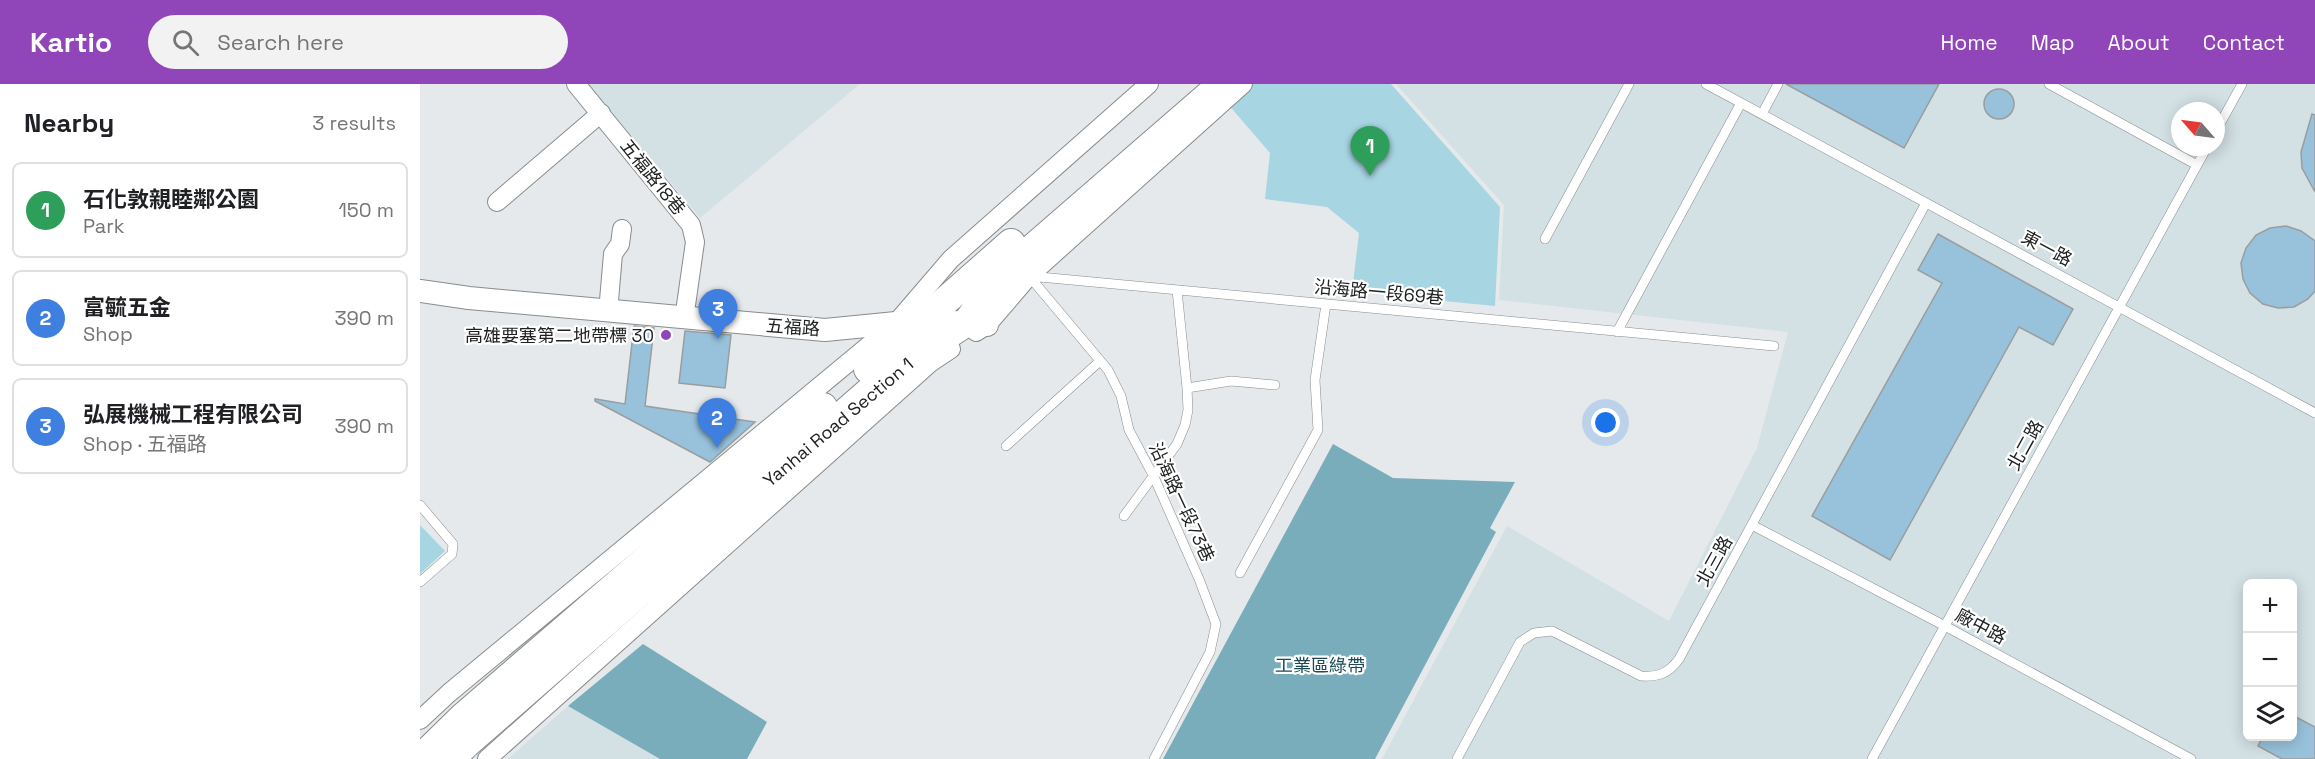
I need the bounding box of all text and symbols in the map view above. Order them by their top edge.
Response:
search box [148,15,568,69]
text: Kartio [30,24,112,60]
icon: search [169,26,202,59]
text: Search here [217,28,344,56]
text: Home [1940,29,1998,56]
text: Map [2031,29,2075,56]
text: About [2108,29,2170,56]
text: Contact [2203,29,2285,56]
north arrow [2171,102,2225,156]
text: Nearby [24,106,114,140]
text: 3 results [312,110,396,136]
pin: 1 [1350,126,1390,176]
street label: 五福路18巷 [616,134,690,220]
text: 石化敦親睦鄰公園 [83,185,259,213]
text: 1 [41,197,50,223]
text: 150 m [339,197,394,223]
text: Park [83,213,125,239]
street label: 東一路 [2018,225,2076,271]
street label: 沿海路一段69巷 [1313,275,1445,309]
pin: 3 [698,290,738,339]
text: 富毓五金 [83,293,171,321]
text: 2 [40,305,51,331]
text: 390 m [335,305,394,331]
street label: 五福路 [765,314,821,340]
text: Shop [83,321,133,347]
place label: 高雄要塞第二地帶標 30 [465,324,654,347]
marker: 高雄要塞第二地帶標 30 [659,328,673,342]
street label: Yanhai Road Section 1 [758,352,918,492]
pin: 2 [698,398,736,448]
text: 弘展機械工程有限公司 [83,400,303,428]
your location [1591,408,1620,437]
text: 3 [39,413,52,439]
text: 390 m [335,413,394,439]
street label: 北二路 [2002,416,2048,474]
text: Shop · 五福路 [83,431,207,457]
street label: 沿海路一段73巷 [1144,439,1220,565]
street label: 北三路 [1691,532,1737,590]
map controls [2243,579,2297,741]
button: + [2243,579,2297,633]
street label: 廠中路 [1952,603,2010,649]
button: − [2243,633,2297,687]
park label: 工業區綠帶 [1275,654,1365,677]
button: layers [2243,687,2297,741]

